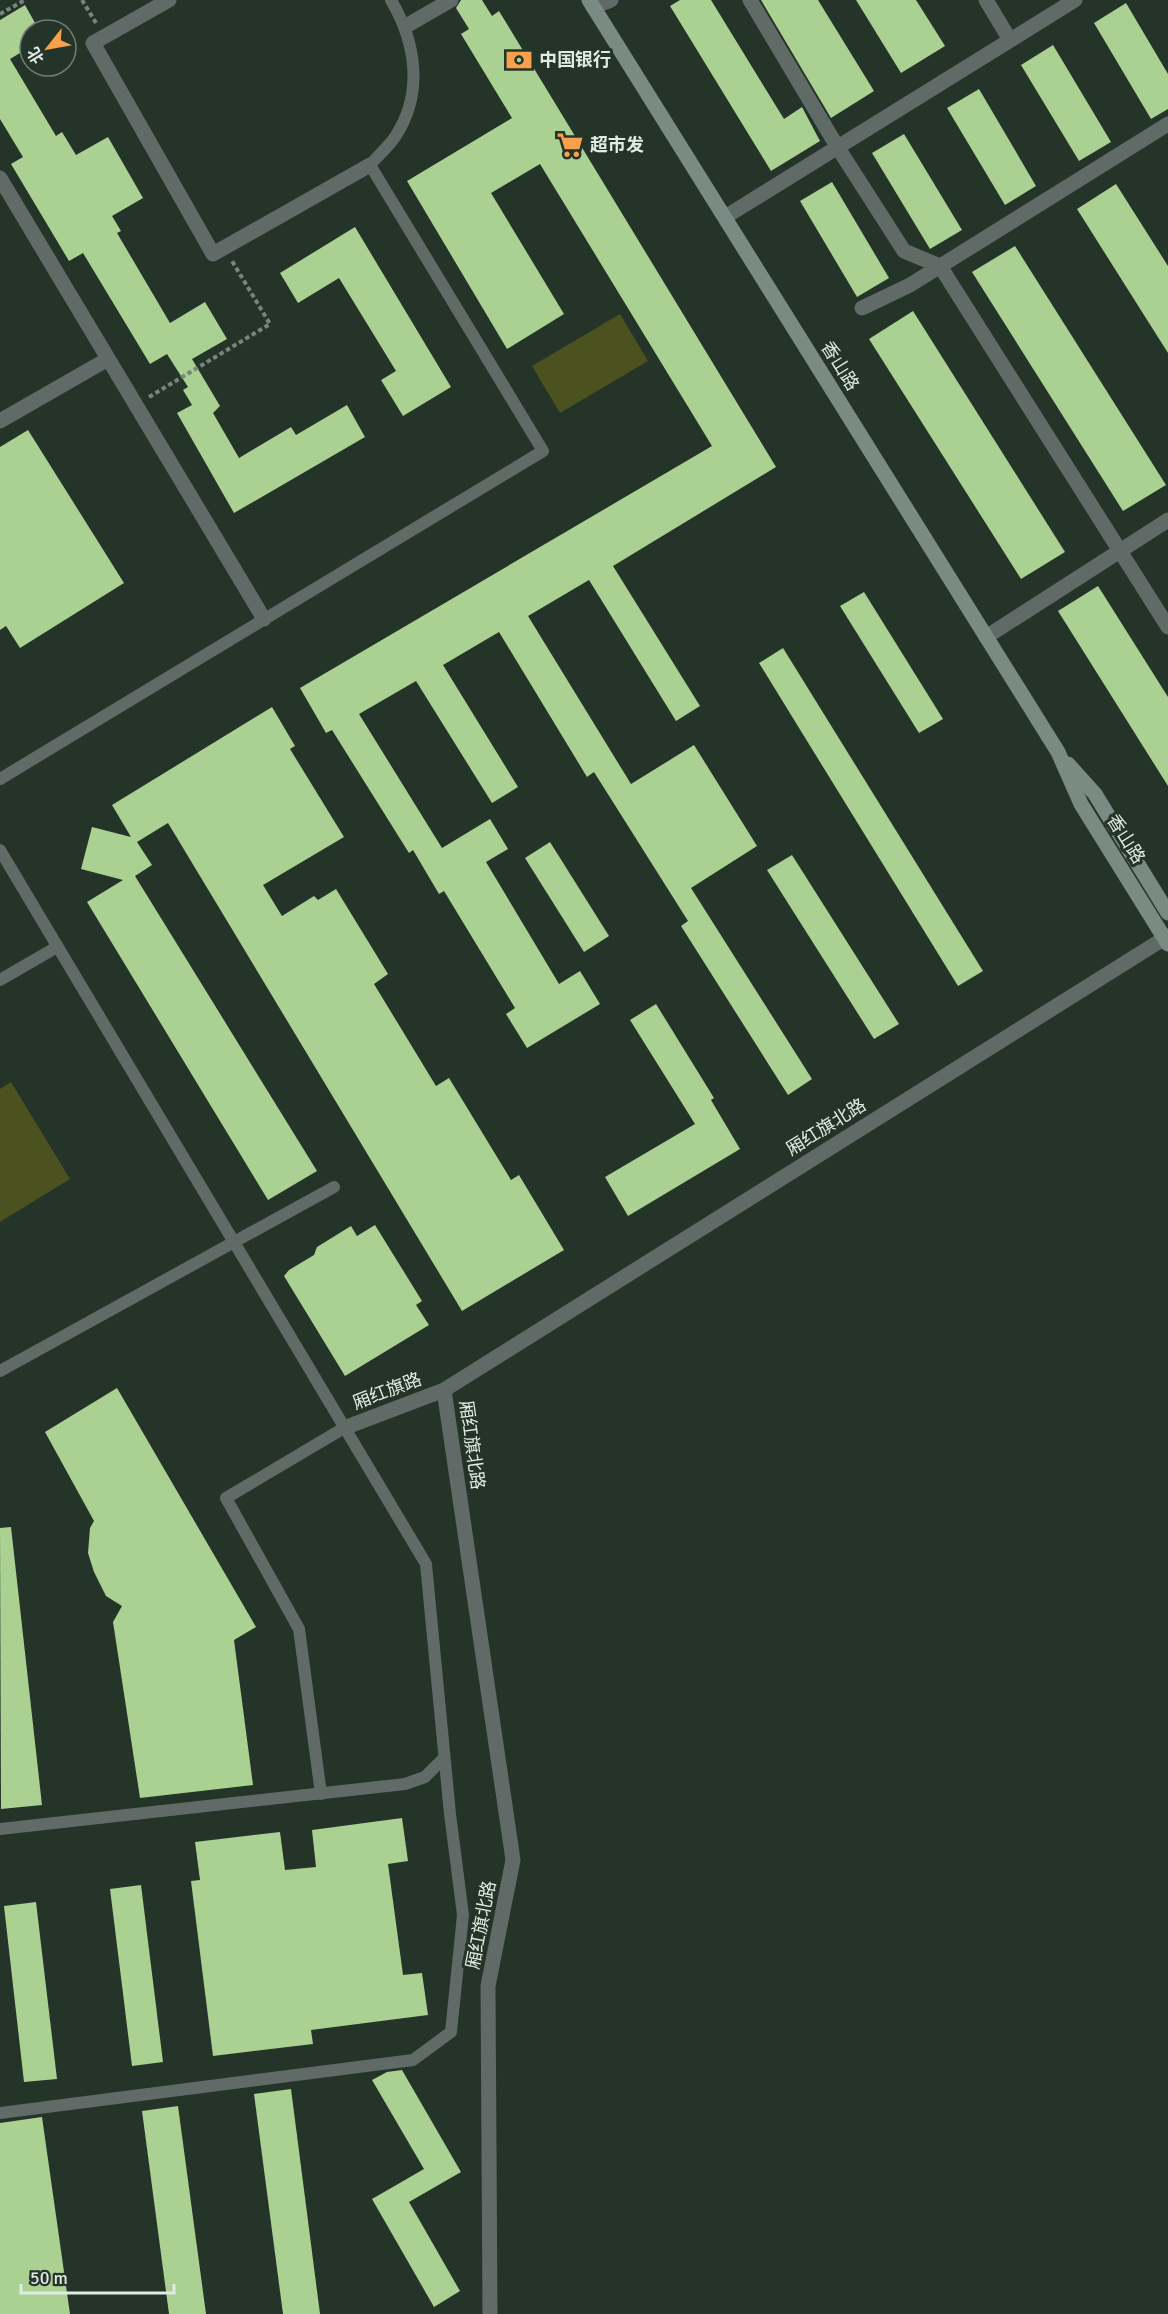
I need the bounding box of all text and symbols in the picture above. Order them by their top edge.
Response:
north arrow [18,18,78,78]
text: 北 [23,43,49,67]
bank icon: 中国银行 [504,45,534,75]
place label: 中国银行 [539,49,611,71]
supermarket icon: 超市发 [555,130,585,160]
place label: 超市发 [590,134,644,156]
street label: 香山路 [816,337,864,395]
street label: 香山路 [1102,810,1150,868]
street label: 厢红旗北路 [782,1094,870,1160]
street label: 厢红旗路 [349,1368,425,1414]
street label: 厢红旗北路 [455,1399,489,1491]
street label: 厢红旗北路 [462,1879,500,1971]
scale bar [21,2257,174,2295]
text: 50 m [30,2267,68,2289]

